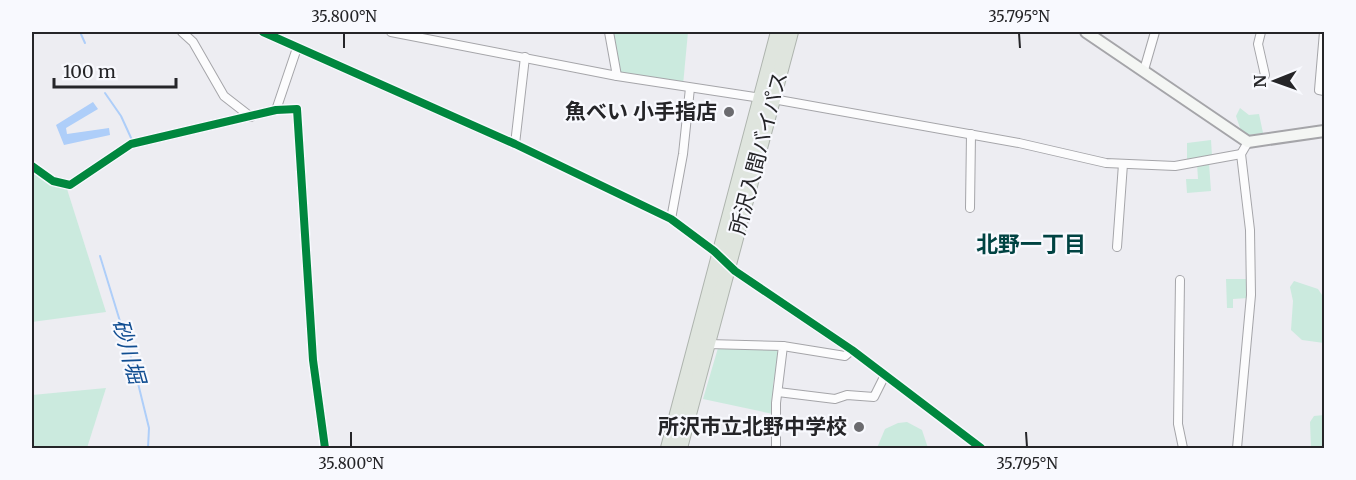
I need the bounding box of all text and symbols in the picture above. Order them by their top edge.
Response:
text: 35.800°N [311,7,377,26]
text: 35.795°N [988,7,1050,26]
scale bar [54,51,176,89]
north arrow [1245,51,1305,111]
text: 100 m [63,60,116,83]
street label: 所沢入間バイパス [724,68,793,237]
text: N [1250,74,1270,88]
place label: 魚べい 小手指店 [565,98,717,125]
marker: 魚べい 小手指店 [722,105,736,119]
district label: 北野一丁目 [976,230,1086,258]
water label: 砂川堀 [106,315,152,389]
place label: 所沢市立北野中学校 [658,413,847,440]
marker: 所沢市立北野中学校 [852,420,866,434]
text: 35.800°N [318,454,384,473]
text: 35.795°N [996,454,1058,473]

